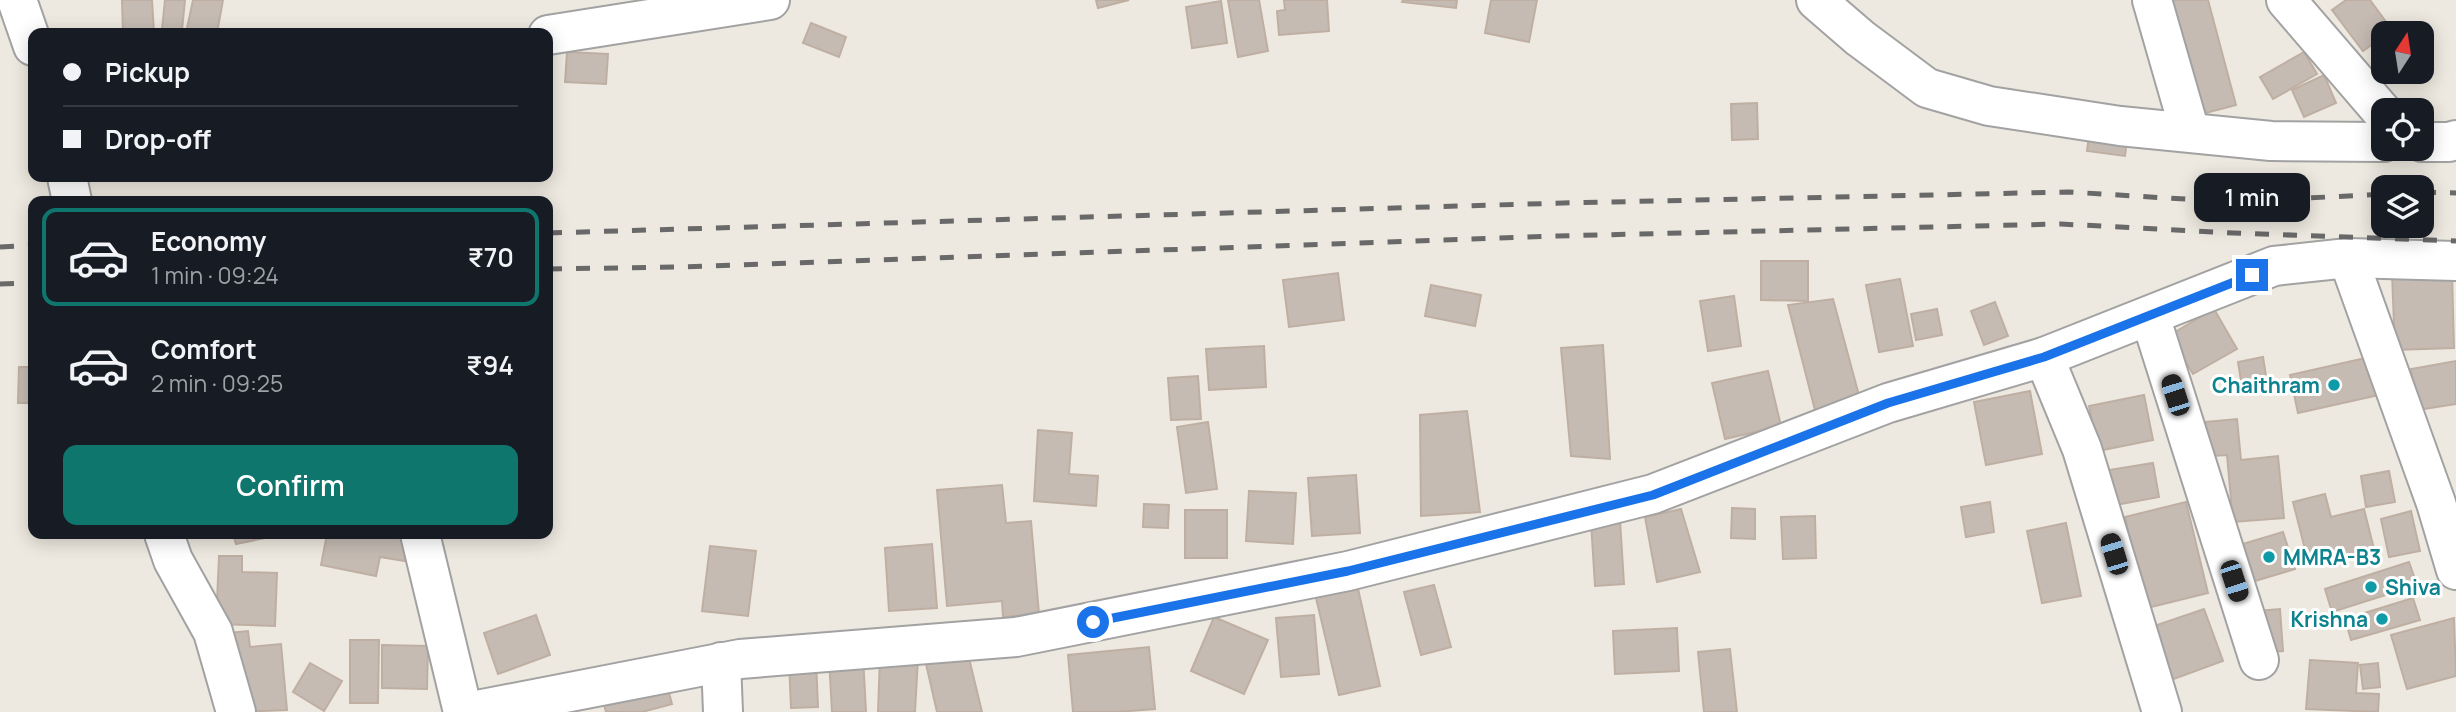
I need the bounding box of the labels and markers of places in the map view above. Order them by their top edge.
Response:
place label: Chaithram [2212,371,2320,399]
marker: Chaithram [2326,377,2342,393]
place label: MMRA-B3 [2283,543,2381,571]
marker: MMRA-B3 [2261,549,2277,565]
place label: Shiva [2385,573,2441,601]
marker: Shiva [2363,579,2379,595]
place label: Krishna [2290,605,2368,633]
marker: Krishna [2374,611,2390,627]

